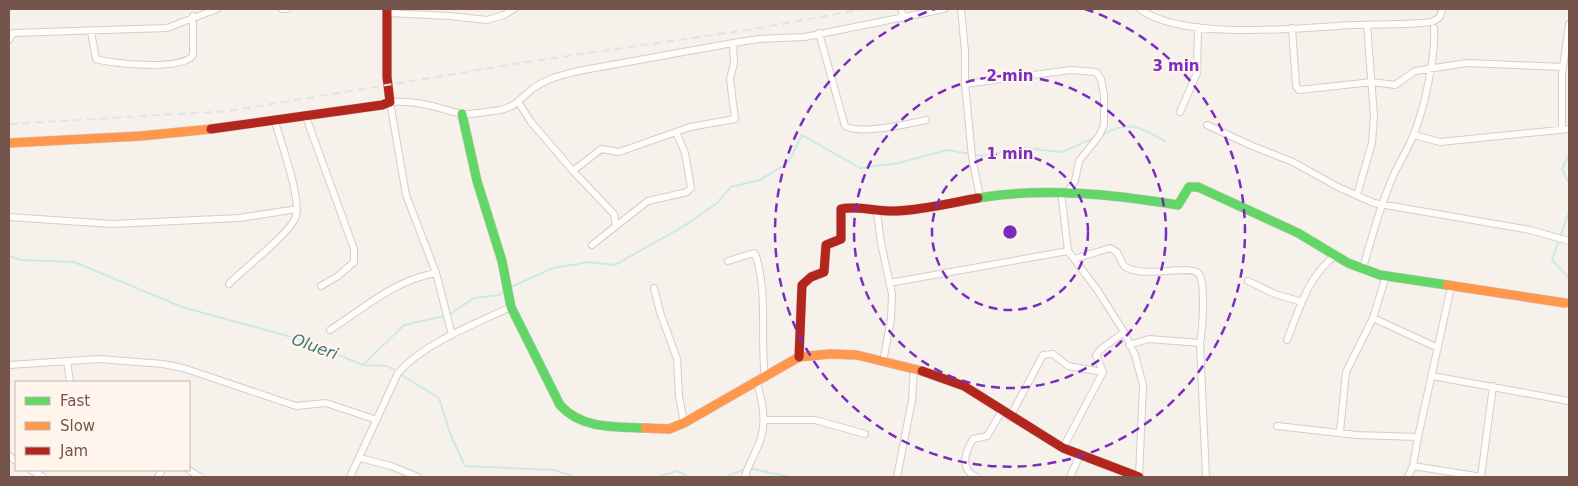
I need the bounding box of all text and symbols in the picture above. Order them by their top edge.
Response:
text: 3 min [1152,57,1200,75]
text: 2 min [986,67,1034,85]
text: 1 min [986,145,1034,163]
centre of rings [1001,223,1019,241]
water label: Olueri [289,329,341,364]
legend [15,381,190,471]
text: Fast [60,392,90,410]
text: Slow [60,417,95,435]
text: Jam [59,442,88,460]

